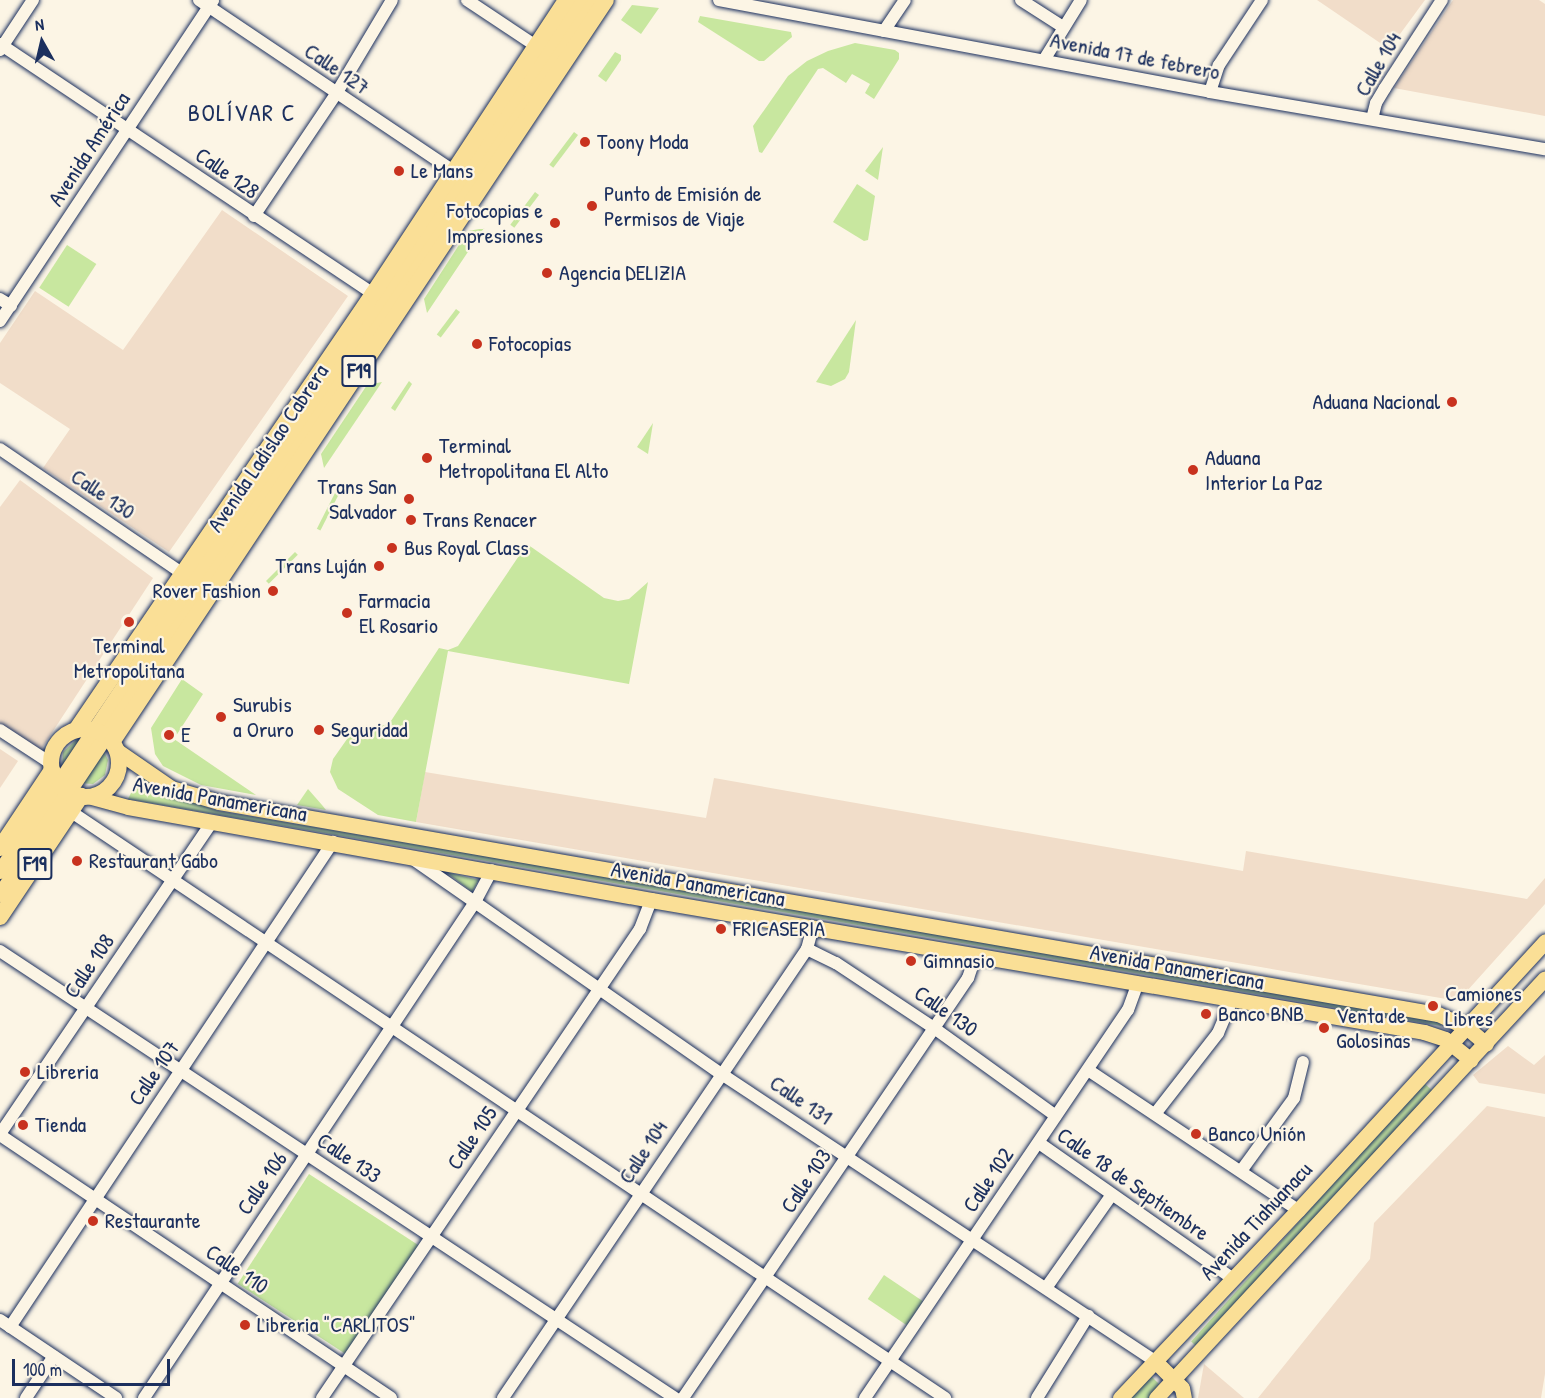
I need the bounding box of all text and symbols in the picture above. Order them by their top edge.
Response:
north arrow [12,12,72,72]
text: N [34,13,45,36]
street label: Avenida 17 de febrero [1048,27,1222,85]
street label: Calle 104 [1349,27,1407,101]
street label: Calle 127 [299,38,375,100]
street label: Avenida América [42,87,136,211]
district label: BOLÍVAR C [188,99,296,127]
place label: Toony Moda [597,129,688,155]
marker: Toony Moda [578,135,592,149]
street label: Calle 128 [190,142,264,204]
place label: Le Mans [411,158,473,184]
marker: Le Mans [392,164,406,178]
place label: Punto de Emisión de Permisos de Viaje [604,180,761,231]
place label: Fotocopias e Impresiones [447,197,543,248]
marker: Punto de Emisión de Permisos de Viaje [585,199,599,213]
marker: Fotocopias e Impresiones [548,216,562,230]
place label: Agencia DELIZIA [559,260,686,286]
marker: Agencia DELIZIA [540,266,554,280]
place label: Fotocopias [489,331,571,357]
marker: Fotocopias [470,337,484,351]
road number: F19 [341,353,377,389]
street label: Avenida Ladislao Cabrera [202,359,334,537]
place label: Aduana Nacional [1313,389,1440,415]
marker: Aduana Nacional [1445,395,1459,409]
place label: Terminal Metropolitana El Alto [439,432,608,484]
place label: Aduana Interior La Paz [1205,444,1323,496]
marker: Terminal Metropolitana El Alto [420,451,434,465]
street label: Calle 130 [66,463,140,525]
marker: Aduana Interior La Paz [1186,463,1200,477]
place label: Trans San Salvador [317,473,397,524]
marker: Trans San Salvador [402,492,416,506]
place label: Trans Renacer [423,507,537,533]
marker: Trans Renacer [404,513,418,527]
place label: Bus Royal Class [404,535,529,561]
marker: Bus Royal Class [385,541,399,555]
place label: Trans Luján [275,553,367,579]
marker: Trans Luján [372,559,386,573]
place label: Rover Fashion [153,578,261,604]
marker: Rover Fashion [266,584,280,598]
place label: Farmacia El Rosario [359,587,438,638]
marker: Farmacia El Rosario [340,606,354,620]
marker: Terminal Metropolitana [122,615,136,629]
place label: Terminal Metropolitana [74,632,184,684]
place label: Surubis a Oruro [233,691,294,742]
marker: Surubis a Oruro [214,710,228,724]
place label: Seguridad [331,717,408,743]
place label: E [181,722,191,748]
marker: Seguridad [312,723,326,737]
marker: E [162,728,176,742]
street label: Avenida Panamericana [131,771,309,827]
road number: F19 [17,846,53,882]
place label: Restaurant Gabo [89,848,218,874]
marker: Restaurant Gabo [70,854,84,868]
street label: Avenida Panamericana [609,856,787,912]
place label: FRICASERIA [733,916,825,942]
marker: FRICASERIA [714,922,728,936]
street label: Calle 108 [58,929,120,1003]
street label: Avenida Panamericana [1088,939,1266,995]
place label: Gimnasio [923,948,994,974]
marker: Gimnasio [904,954,918,968]
street label: Calle 130 [909,980,983,1042]
place label: Camiones Libres [1445,980,1522,1032]
marker: Camiones Libres [1426,999,1440,1013]
place label: Banco BNB [1218,1001,1304,1027]
place label: Venta de Golosinas [1336,1002,1411,1054]
marker: Banco BNB [1199,1007,1213,1021]
marker: Venta de Golosinas [1317,1021,1331,1035]
street label: Calle 107 [123,1035,185,1111]
place label: Libreria [37,1059,98,1085]
marker: Libreria [18,1065,32,1079]
street label: Calle 131 [765,1070,837,1130]
street label: Calle 105 [441,1101,503,1175]
place label: Tienda [35,1112,86,1138]
street label: Calle 104 [613,1115,673,1189]
marker: Tienda [16,1118,30,1132]
place label: Banco Unión [1208,1121,1306,1147]
street label: Calle 18 de Septiembre [1052,1122,1214,1246]
street label: Calle 133 [312,1127,386,1189]
marker: Banco Unión [1189,1127,1203,1141]
street label: Calle 102 [957,1143,1019,1217]
street label: Calle 103 [775,1144,837,1218]
street label: Calle 106 [231,1146,293,1220]
street label: Avenida Tiahuanacu [1195,1156,1317,1286]
place label: Restaurante [105,1208,201,1234]
marker: Restaurante [86,1214,100,1228]
street label: Calle 110 [201,1239,273,1299]
place label: Libreria "CARLITOS" [257,1312,416,1338]
marker: Libreria "CARLITOS" [238,1318,252,1332]
scale bar [15,1347,172,1385]
text: 100 m [23,1357,62,1382]

